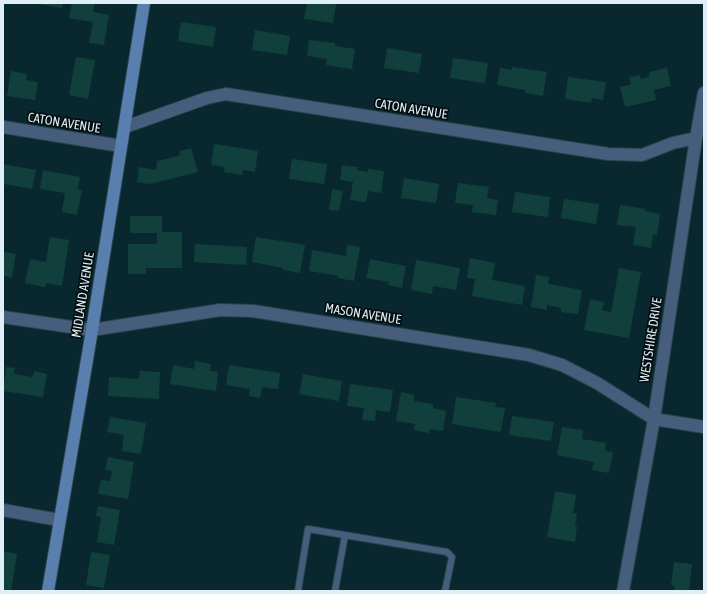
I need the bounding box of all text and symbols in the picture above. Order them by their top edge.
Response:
street label: CATON AVENUE [374,96,448,122]
street label: CATON AVENUE [27,110,101,136]
street label: MIDLAND AVENUE [69,251,97,339]
street label: WESTSHIRE DRIVE [637,297,665,383]
street label: MASON AVENUE [324,300,402,328]

